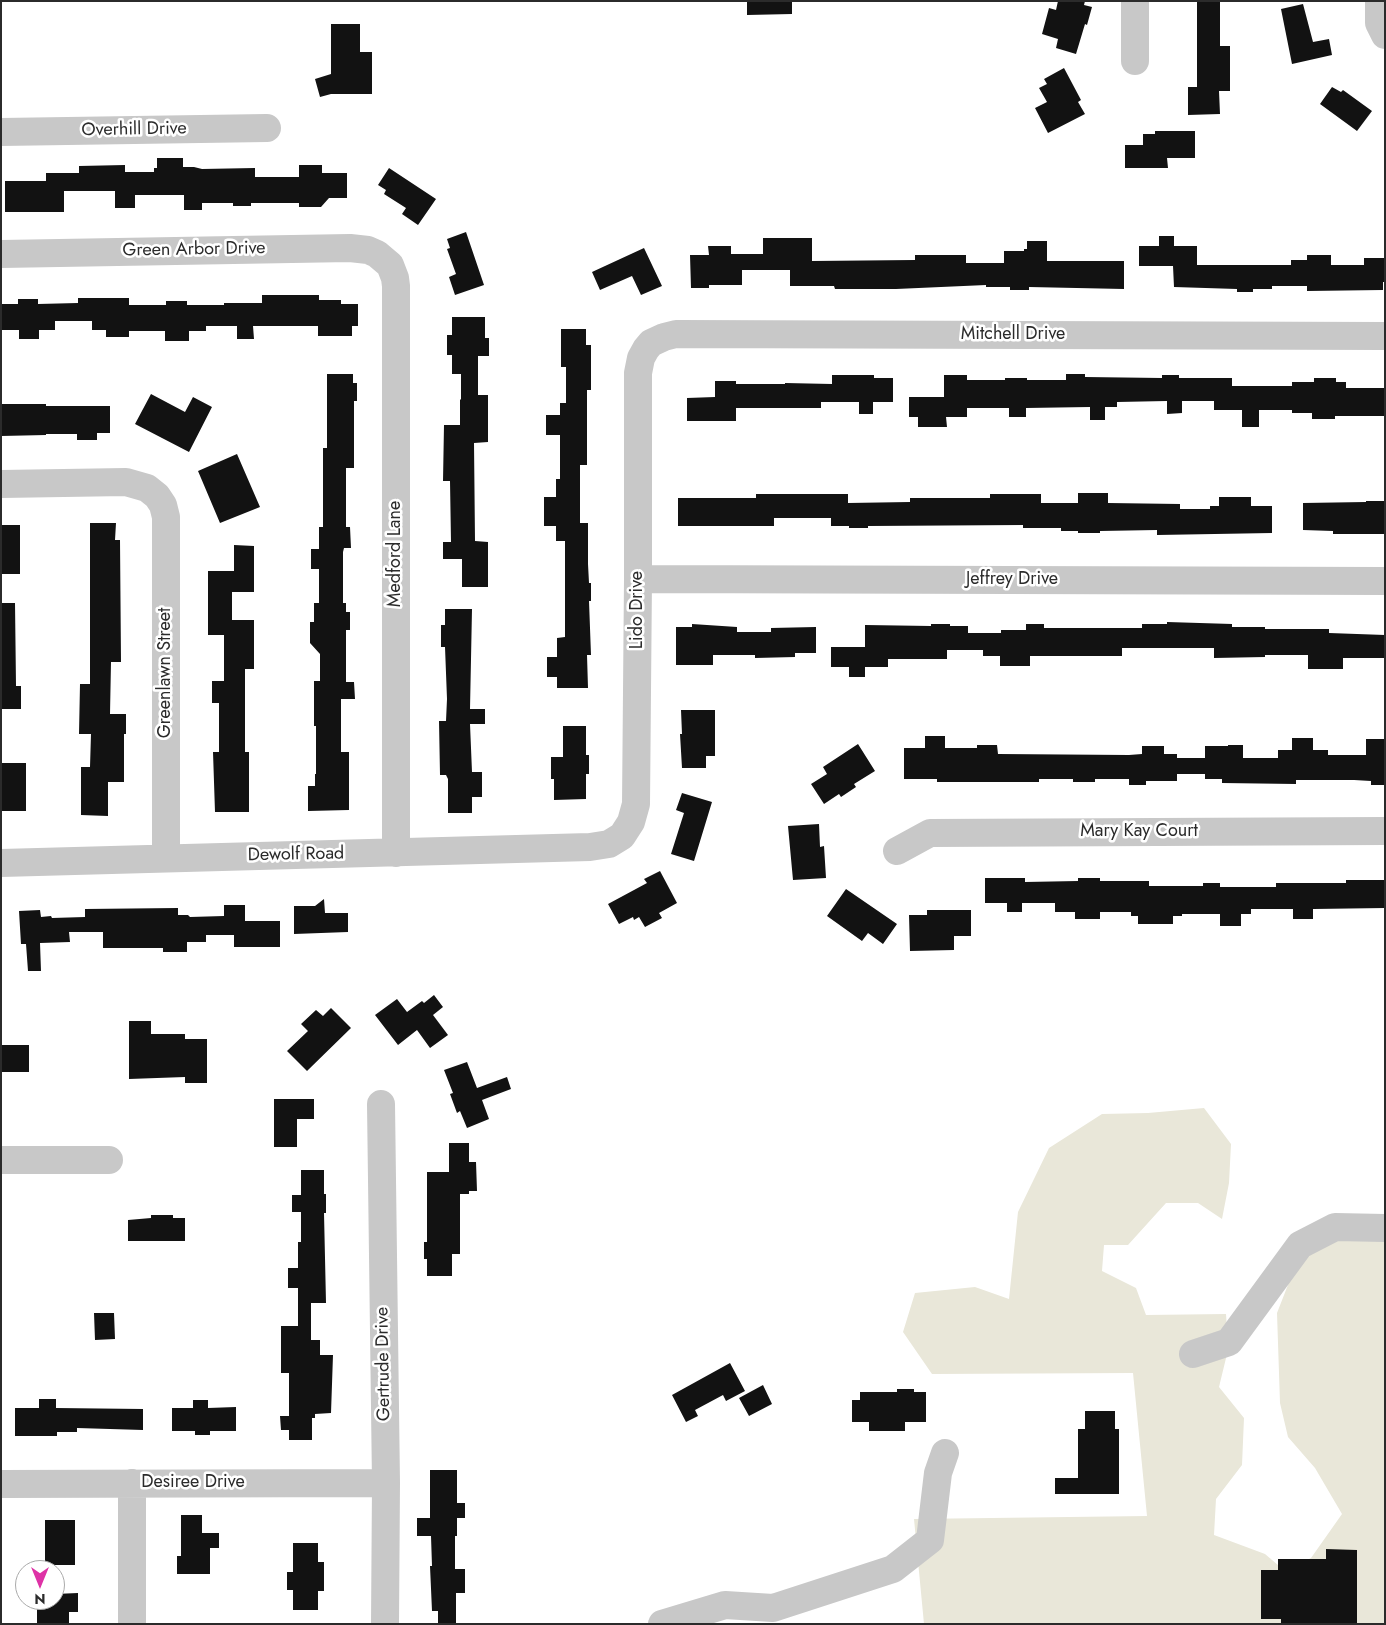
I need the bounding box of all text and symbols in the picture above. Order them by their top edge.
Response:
street label: Overhill Drive [81,118,187,142]
street label: Green Arbor Drive [122,238,266,262]
street label: Mitchell Drive [961,324,1065,346]
street label: Medford Lane [385,501,407,607]
street label: Jeffrey Drive [966,569,1058,591]
street label: Lido Drive [627,571,649,649]
street label: Greenlawn Street [155,608,177,738]
street label: Mary Kay Court [1080,821,1198,843]
street label: Dewolf Road [248,843,344,867]
street label: Gertrude Drive [372,1307,396,1421]
street label: Desiree Drive [141,1472,245,1494]
north arrow [15,1560,65,1610]
text: N [34,1589,46,1609]

